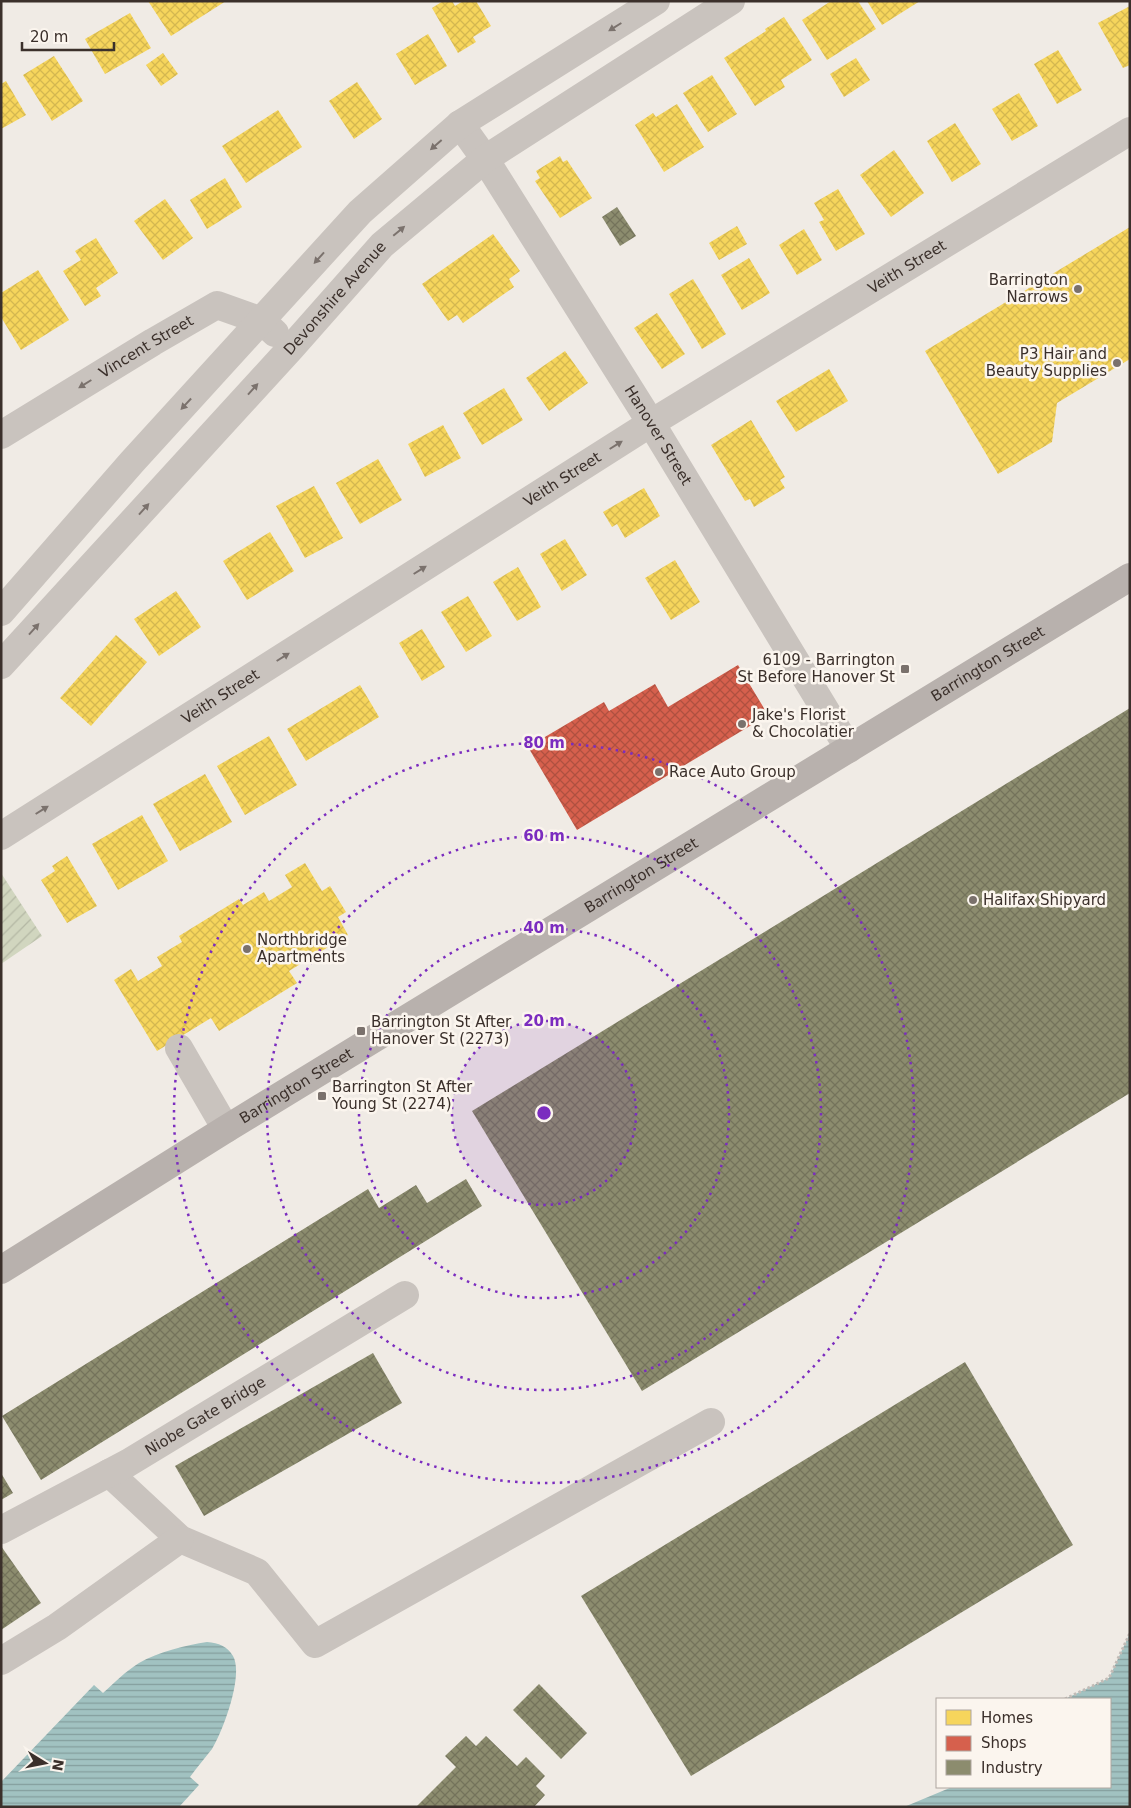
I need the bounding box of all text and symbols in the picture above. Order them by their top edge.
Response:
scale bar [22,20,115,52]
one-way arrow [608,22,622,32]
text: 20 m [30,28,68,46]
one-way arrow [430,139,442,151]
one-way arrow [392,226,405,237]
street label: Veith Street [865,236,950,298]
street label: Devonshire Avenue [280,238,390,359]
one-way arrow [313,251,325,263]
place label: Barrington Narrows [989,271,1068,306]
marker: Barrington Narrows [1072,283,1084,295]
street label: Vincent Street [96,311,197,382]
place label: P3 Hair and Beauty Supplies [986,345,1107,380]
marker: P3 Hair and Beauty Supplies [1111,357,1123,369]
one-way arrow [78,379,91,388]
street label: Hanover Street [621,382,696,489]
one-way arrow [247,384,259,396]
one-way arrow [180,397,192,409]
one-way arrow [610,441,623,450]
street label: Veith Street [520,448,604,511]
one-way arrow [138,503,149,516]
one-way arrow [413,565,427,575]
street label: Barrington Street [928,622,1048,705]
one-way arrow [28,624,40,636]
place label: 6109 - Barrington St Before Hanover St [737,651,895,686]
one-way arrow [276,653,290,662]
marker: 6109 - Barrington St Before Hanover St [899,663,911,675]
street label: Veith Street [178,665,263,728]
place label: Jake's Florist & Chocolatier [751,706,855,741]
marker: Jake's Florist & Chocolatier [736,718,748,730]
text: 80 m [523,734,565,752]
place label: Race Auto Group [669,763,796,781]
marker: Race Auto Group [653,766,665,778]
one-way arrow [36,806,49,815]
text: 60 m [523,827,565,845]
street label: Barrington Street [581,834,701,917]
place label: Halifax Shipyard [983,891,1106,909]
marker: Halifax Shipyard [967,894,979,906]
text: 40 m [523,919,565,937]
place label: Northbridge Apartments [257,931,347,966]
marker: Northbridge Apartments [241,943,253,955]
text: 20 m [523,1012,565,1030]
place label: Barrington St After Hanover St (2273) [371,1013,512,1048]
marker: Barrington St After Hanover St (2273) [355,1025,367,1037]
street label: Barrington Street [236,1044,357,1128]
place label: Barrington St After Young St (2274) [331,1078,473,1113]
marker: Barrington St After Young St (2274) [316,1090,328,1102]
centre of rings [535,1104,553,1122]
street label: Niobe Gate Bridge [142,1373,269,1460]
legend [936,1698,1111,1788]
text: Homes [981,1709,1033,1727]
text: Shops [981,1734,1027,1752]
north arrow [20,1738,70,1788]
text: N [49,1758,67,1772]
text: Industry [981,1759,1043,1777]

